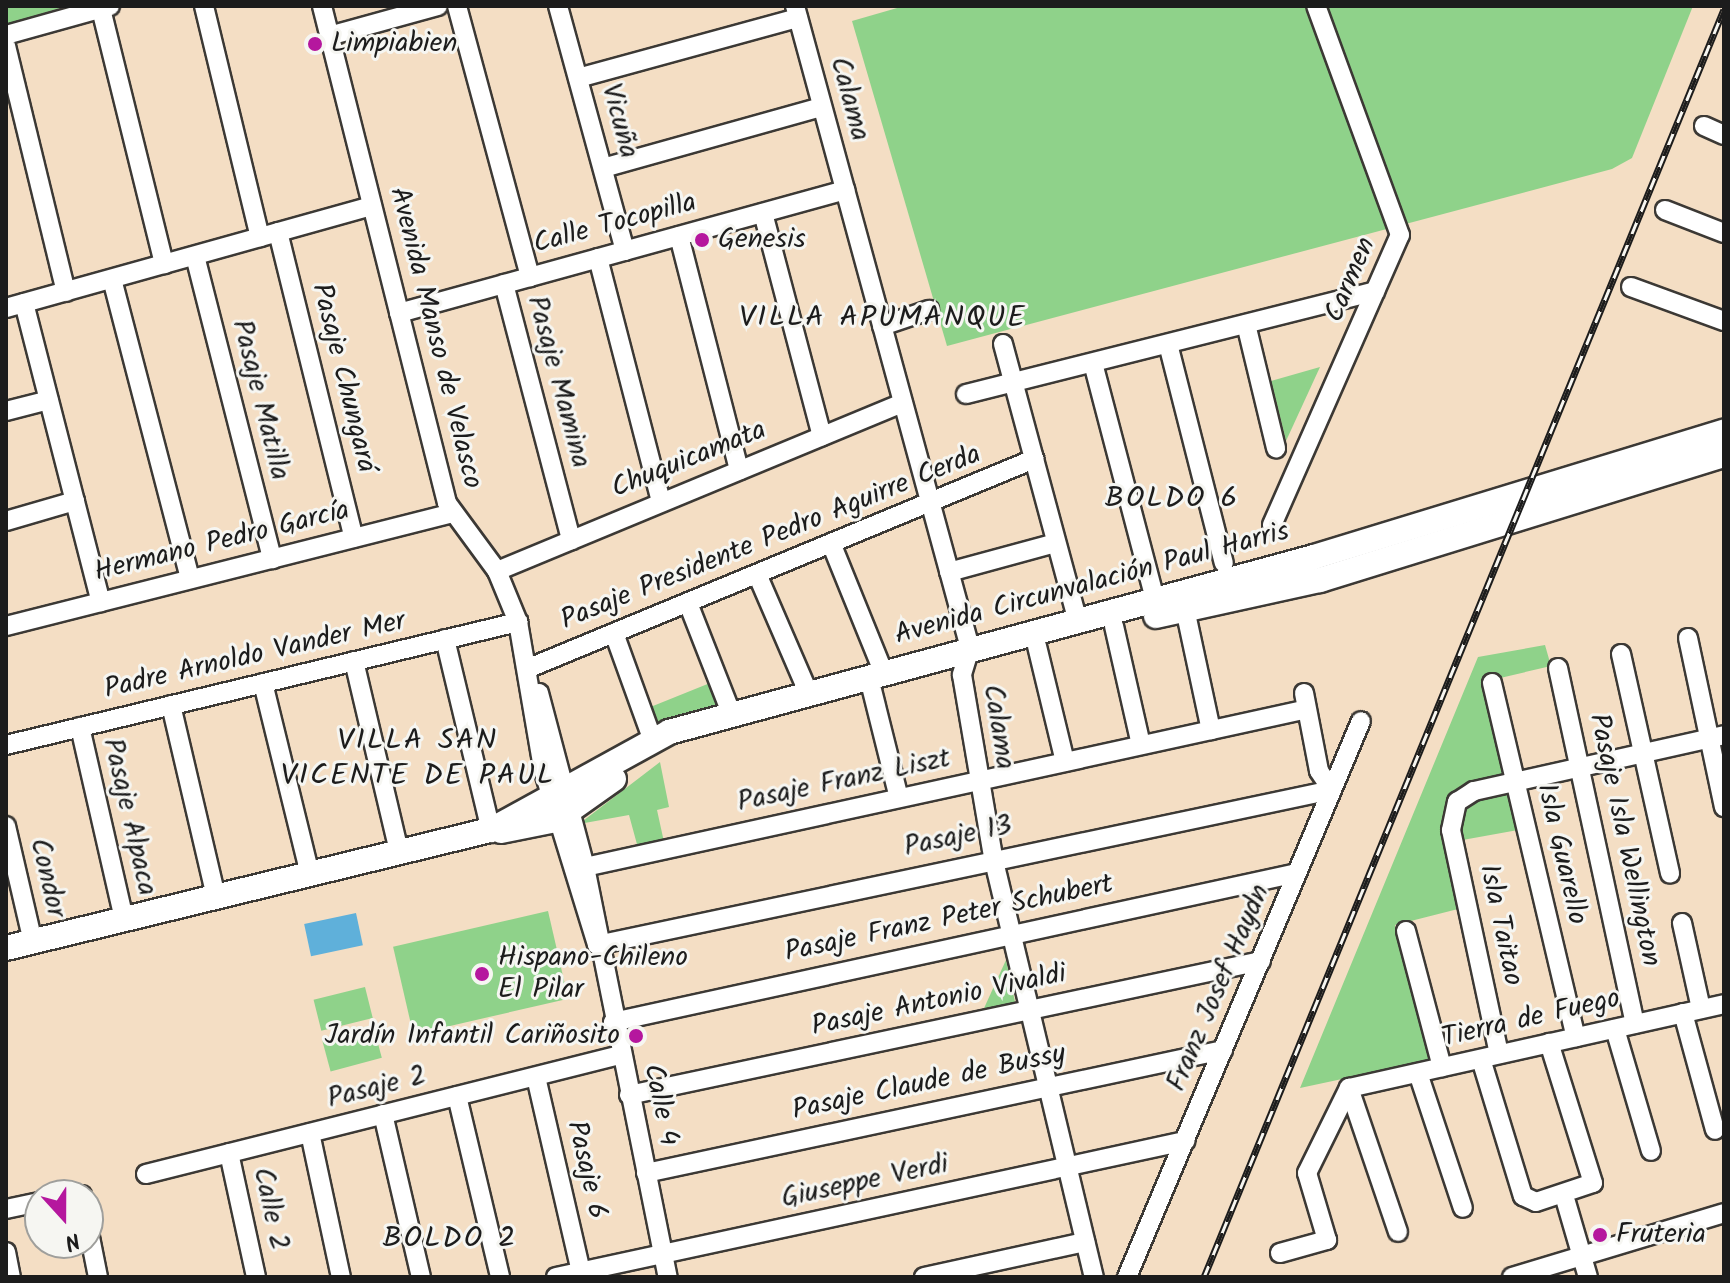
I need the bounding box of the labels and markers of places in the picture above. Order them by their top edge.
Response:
place label: Limpiabien [331,27,457,61]
marker: Limpiabien [306,35,324,53]
place label: Genesis [718,223,806,257]
marker: Genesis [693,231,711,249]
place label: Hispano-Chileno El Pilar [498,941,688,1007]
marker: Hispano-Chileno El Pilar [473,965,491,983]
place label: Jardín Infantil Cariñosito [324,1019,620,1053]
marker: Jardín Infantil Cariñosito [627,1027,645,1045]
place label: Fruteria [1616,1218,1706,1252]
marker: Fruteria [1591,1226,1609,1244]

